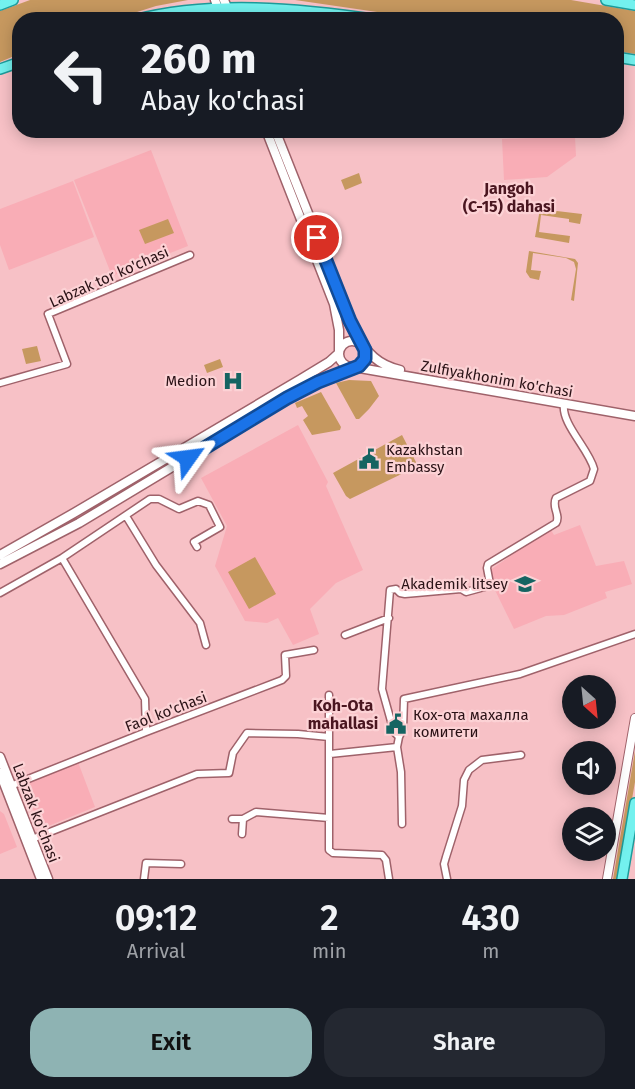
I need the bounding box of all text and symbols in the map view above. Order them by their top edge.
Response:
text: 260 m [141,34,256,84]
icon: left [42,36,120,114]
text: Abay ko'chasi [141,85,305,117]
district label: Jangoh (C-15) dahasi [463,179,555,216]
pin [291,212,342,263]
icon: arrive [300,221,333,254]
street label: Labzak tor ko'chasi [47,243,171,311]
street label: Zulfiyakhonim ko'chasi [420,357,574,401]
hospital icon: Medion [221,369,245,393]
place label: Medion [165,372,216,390]
position arrow [156,426,220,490]
place label: Kazakhstan Embassy [386,441,463,476]
public building icon: Kazakhstan Embassy [357,447,381,471]
school or university icon: Akademik litsey [513,572,537,596]
place label: Akademik litsey [401,575,509,593]
north arrow [562,675,616,729]
map controls [562,675,616,861]
street label: Faol ko'chasi [123,688,209,736]
district label: Koh-Ota mahallasi [308,696,378,733]
place label: Кох-ота махалла комитети [413,706,529,741]
public building icon: Кох-ота махалла комитети [384,712,408,736]
button: sound [562,741,616,795]
street label: Labzak ko'chasi [9,761,63,865]
button: layers [562,807,616,861]
text: 09:12 [115,896,197,940]
text: 2 [320,896,339,940]
text: 430 [461,896,520,940]
text: Arrival [127,939,185,963]
text: min [312,939,347,963]
text: m [482,939,499,963]
button: Exit [30,1008,312,1077]
button: Share [324,1008,605,1077]

